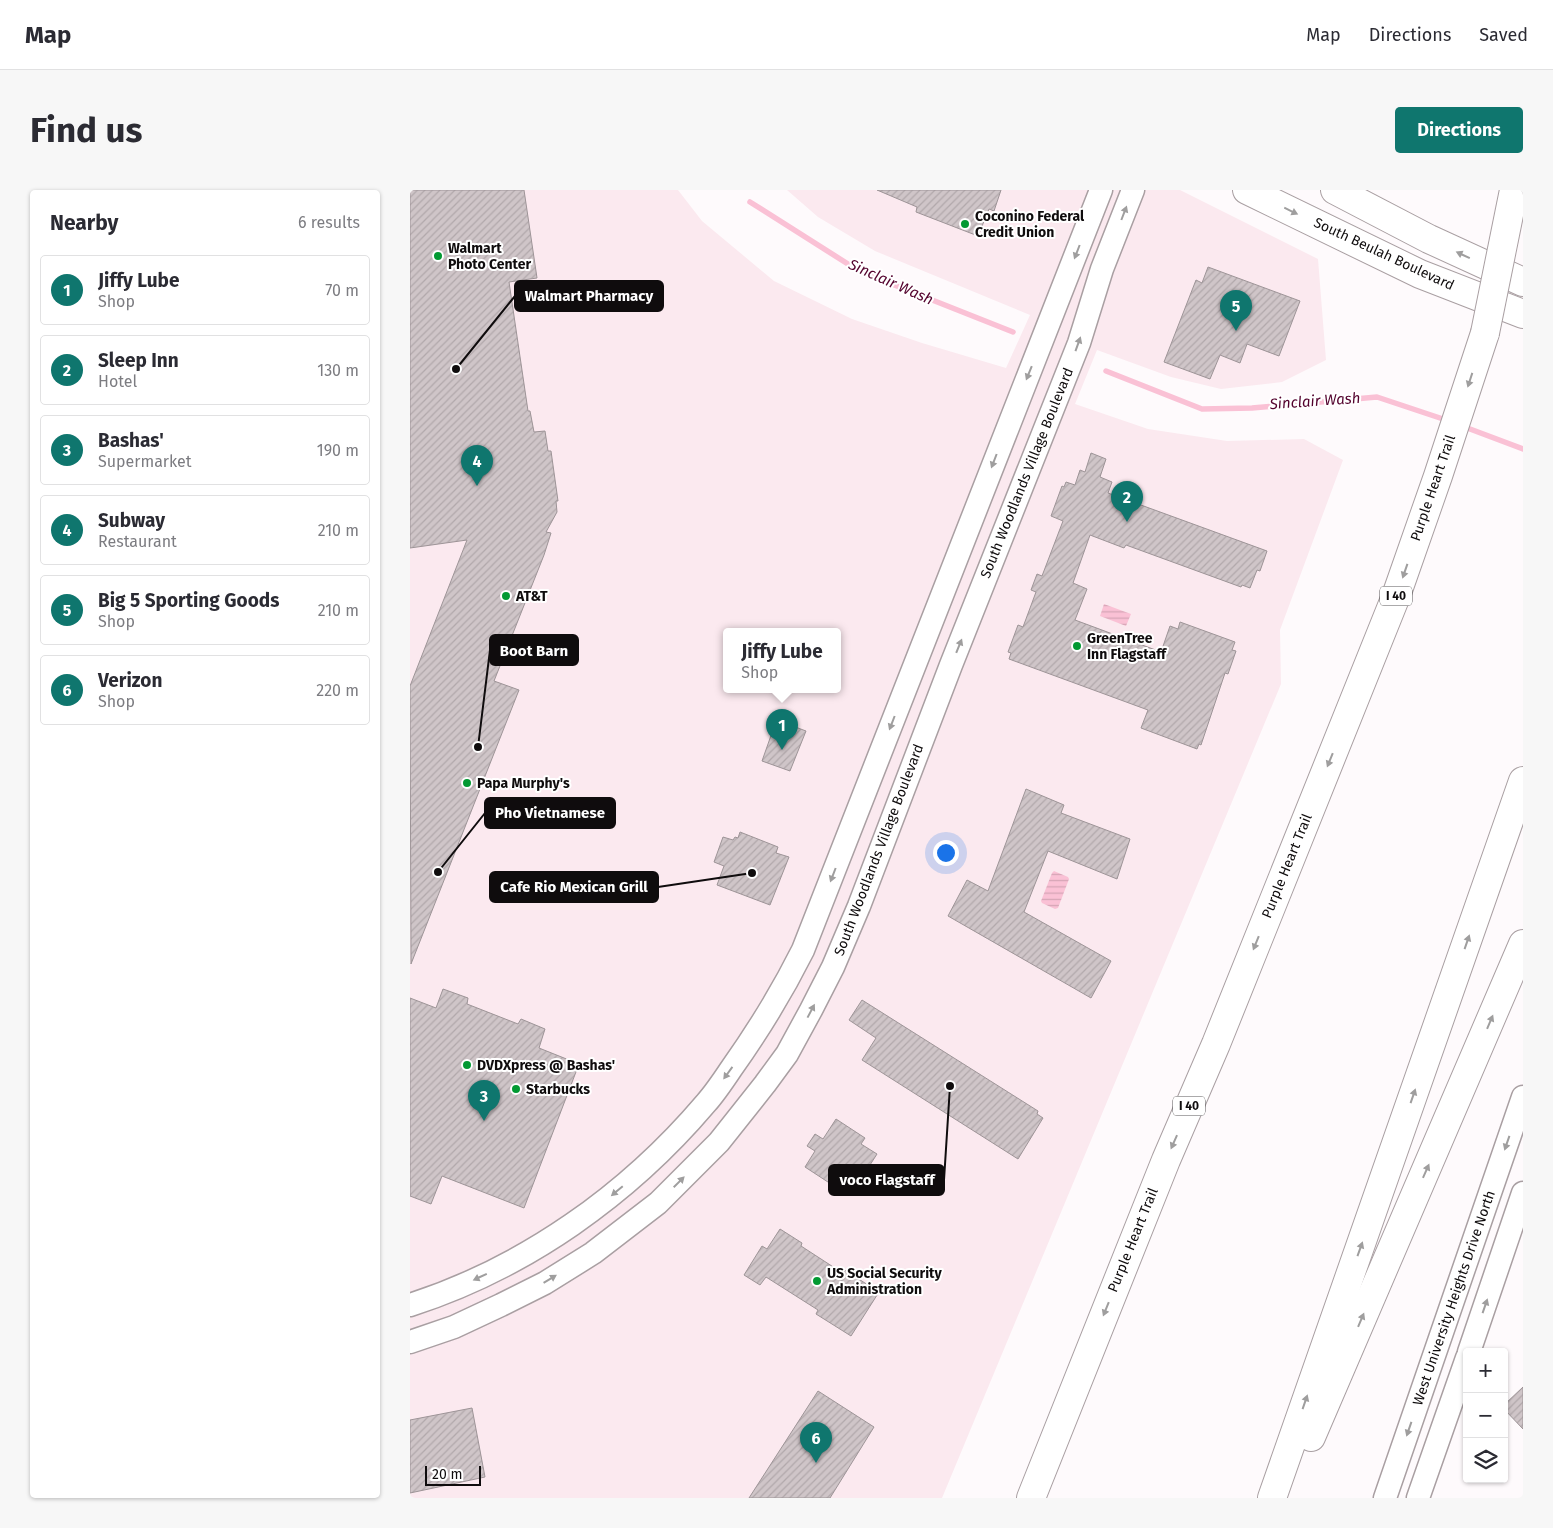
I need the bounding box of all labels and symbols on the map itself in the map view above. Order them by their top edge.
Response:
one-way arrow [1120,206,1128,220]
one-way arrow [1284,207,1299,215]
place label: Coconino Federal Credit Union [975,208,1085,241]
street label: South Beulah Boulevard [1311,214,1457,294]
marker: Coconino Federal Credit Union [959,218,971,230]
place label: Walmart Photo Center [448,240,531,273]
one-way arrow [1073,245,1081,260]
marker: Walmart Photo Center [432,250,444,262]
one-way arrow [1456,251,1470,259]
water label: Sinclair Wash [845,255,936,309]
callout: Walmart Pharmacy [515,281,663,311]
text: Walmart Pharmacy [525,287,653,305]
pin: 5 [1220,290,1252,331]
one-way arrow [1074,336,1082,351]
street label: South Woodlands Village Boulevard [977,365,1077,581]
one-way arrow [1025,366,1033,380]
one-way arrow [1466,372,1473,387]
water label: Sinclair Wash [1268,389,1361,413]
street label: Purple Heart Trail [1407,433,1459,543]
pin: 4 [461,445,493,486]
one-way arrow [990,454,998,469]
pin: 2 [1111,481,1143,522]
one-way arrow [1400,564,1408,579]
road number: I 40 [1380,586,1412,606]
place label: AT&T [515,588,548,605]
marker: AT&T [500,590,512,602]
place label: GreenTree Inn Flagstaff [1087,630,1168,663]
callout: Boot Barn [490,635,578,665]
one-way arrow [955,638,963,653]
marker: GreenTree Inn Flagstaff [1071,640,1083,652]
text: Boot Barn [500,642,568,660]
pin: 1 [766,709,798,750]
one-way arrow [888,716,896,731]
street label: South Woodlands Village Boulevard [831,742,927,958]
one-way arrow [1326,753,1334,768]
place label: Papa Murphy's [477,775,570,792]
marker: Papa Murphy's [461,777,473,789]
callout: Pho Vietnamese [485,798,615,828]
text: Pho Vietnamese [495,804,605,822]
street label: Purple Heart Trail [1258,811,1316,921]
your location [933,840,959,866]
one-way arrow [828,867,836,882]
callout: Cafe Rio Mexican Grill [490,872,658,902]
text: Cafe Rio Mexican Grill [500,878,648,896]
one-way arrow [1463,935,1471,950]
one-way arrow [1252,936,1260,951]
one-way arrow [806,1004,815,1018]
one-way arrow [1487,1015,1495,1029]
place label: DVDXpress @ Bashas' [477,1057,615,1074]
marker: DVDXpress @ Bashas' [461,1059,473,1071]
one-way arrow [723,1066,733,1080]
pin: 3 [468,1080,500,1121]
place label: Starbucks [526,1081,590,1098]
marker: Starbucks [510,1083,522,1095]
one-way arrow [1409,1088,1417,1103]
road number: I 40 [1173,1096,1205,1116]
one-way arrow [1169,1135,1177,1149]
one-way arrow [1503,1136,1511,1151]
one-way arrow [1422,1164,1430,1178]
callout: voco Flagstaff [829,1165,944,1195]
text: voco Flagstaff [838,1171,936,1189]
one-way arrow [673,1176,685,1188]
one-way arrow [611,1185,624,1196]
street label: Purple Heart Trail [1104,1185,1162,1295]
street label: West University Heights Drive North [1409,1188,1499,1408]
one-way arrow [1357,1242,1364,1257]
place label: US Social Security Administration [826,1265,942,1298]
one-way arrow [473,1273,487,1281]
one-way arrow [544,1275,557,1284]
marker: US Social Security Administration [811,1275,823,1287]
one-way arrow [1481,1298,1489,1313]
one-way arrow [1102,1301,1110,1316]
one-way arrow [1357,1313,1365,1327]
one-way arrow [1302,1395,1309,1410]
pin: 6 [800,1422,832,1463]
one-way arrow [1405,1422,1413,1437]
scale bar [425,1463,481,1486]

